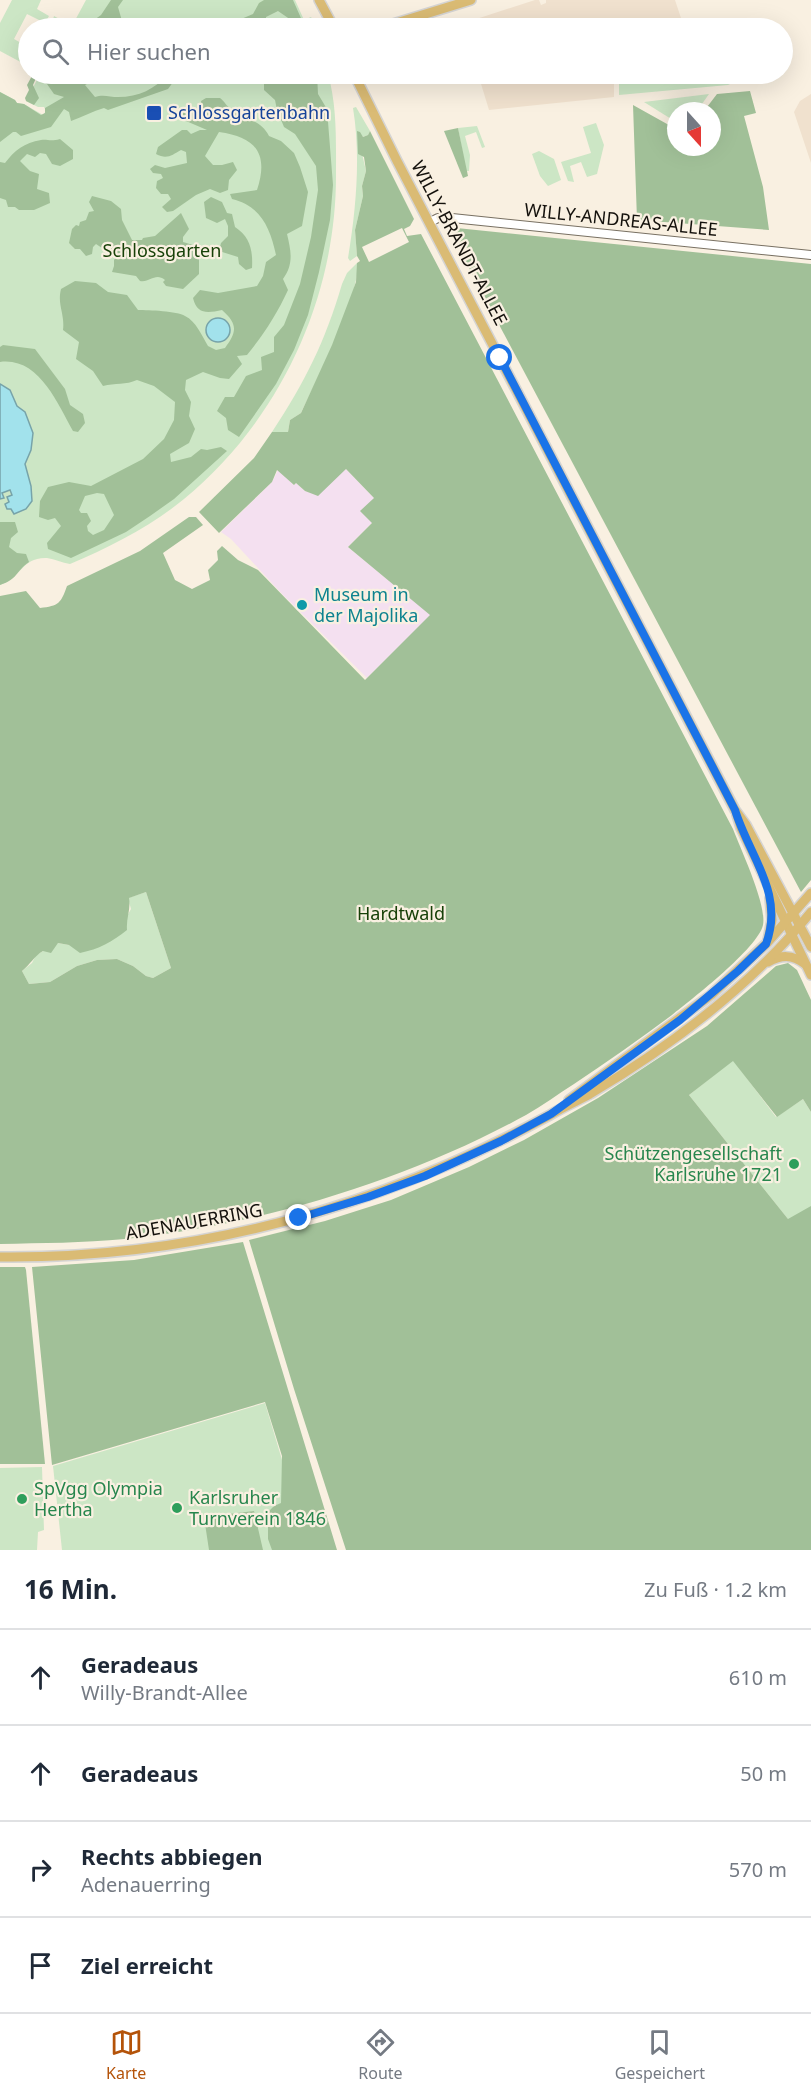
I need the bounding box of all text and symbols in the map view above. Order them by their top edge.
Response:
search box [18,18,793,84]
icon: search [39,35,72,68]
text: Hier suchen [87,36,211,66]
place label: Schlossgartenbahn [168,100,330,124]
north arrow [667,102,721,156]
marker: Schlossgartenbahn [145,104,163,122]
street label: WILLY-BRANDT-ALLEE [406,156,514,329]
street label: WILLY-ANDREAS-ALLEE [523,197,719,241]
park label: Schlossgarten [103,238,221,262]
route start [486,344,512,370]
place label: Museum in der Majolika [314,582,418,627]
marker: Museum in der Majolika [295,598,309,612]
park label: Hardtwald [357,901,445,925]
place label: Schützengesellschaft Karlsruhe 1721 [605,1141,782,1186]
marker: Schützengesellschaft Karlsruhe 1721 [787,1157,801,1171]
street label: ADENAUERRING [124,1197,264,1245]
route end [285,1204,311,1230]
place label: SpVgg Olympia Hertha [34,1476,163,1521]
place label: Karlsruher Turnverein 1846 [189,1485,326,1530]
marker: SpVgg Olympia Hertha [15,1492,29,1506]
marker: Karlsruher Turnverein 1846 [170,1501,184,1515]
text: 16 Min. [24,1571,117,1607]
text: Zu Fuß · 1.2 km [644,1576,787,1603]
text: Geradeaus [81,1649,198,1679]
icon: ahead [24,1661,57,1694]
text: 610 m [729,1664,787,1691]
text: Willy-Brandt-Allee [81,1679,248,1706]
icon: ahead [24,1757,57,1790]
text: Geradeaus [81,1758,198,1788]
text: 50 m [740,1760,787,1787]
text: Rechts abbiegen [81,1841,263,1871]
icon: right [24,1853,57,1886]
text: 570 m [729,1856,787,1883]
text: Adenauerring [81,1871,211,1898]
icon: arrive [24,1949,57,1982]
text: Ziel erreicht [81,1950,213,1980]
tab: Karte [106,2026,146,2084]
tab: Route [358,2026,403,2084]
tab: Gespeichert [615,2026,705,2084]

